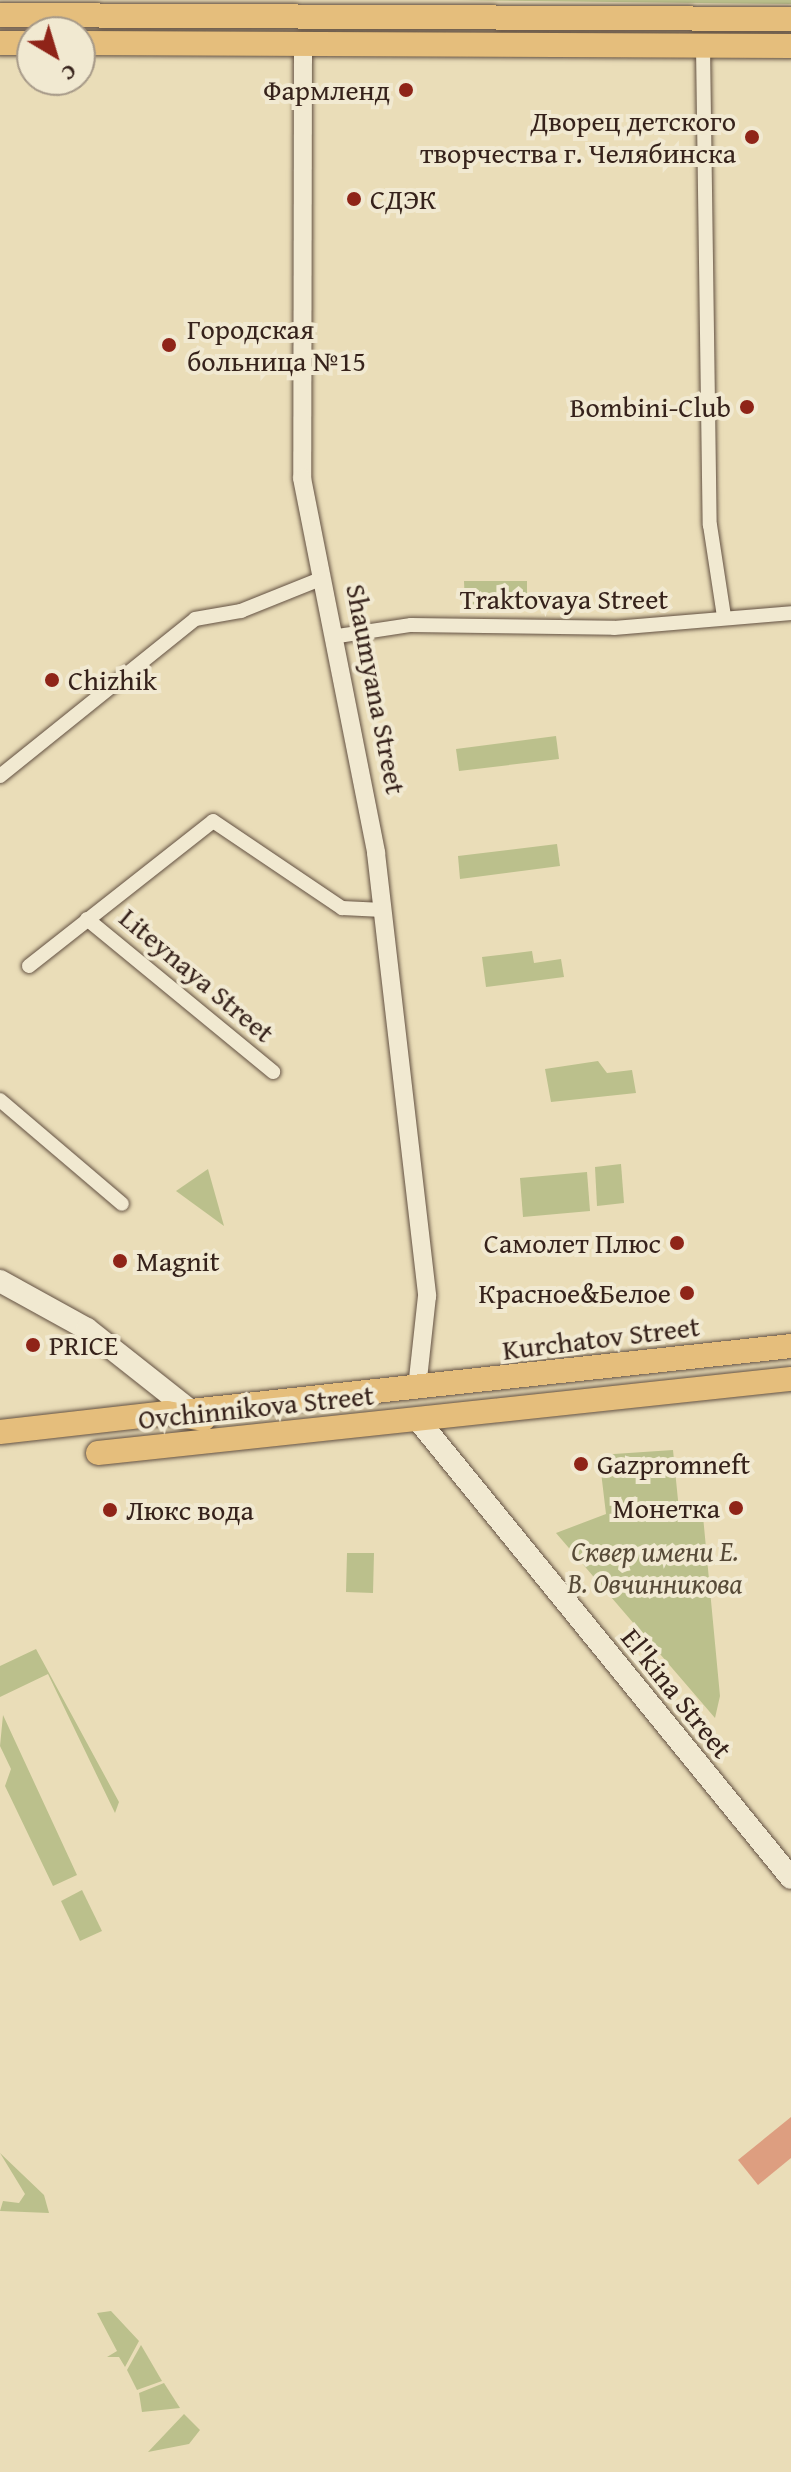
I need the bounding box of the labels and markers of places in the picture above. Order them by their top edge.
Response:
place label: Фармленд [263,73,390,107]
marker: Фармленд [397,81,415,99]
place label: Дворец детского творчества г. Челябинска [420,104,736,170]
marker: Дворец детского творчества г. Челябинска [743,128,761,146]
place label: СДЭК [370,182,436,216]
marker: СДЭК [345,190,363,208]
place label: Городская больница №15 [187,312,366,378]
marker: Городская больница №15 [158,334,180,356]
place label: Bombini-Club [570,390,731,424]
marker: Bombini-Club [738,398,756,416]
place label: Chizhik [68,663,157,697]
marker: Chizhik [43,671,61,689]
place label: Самолет Плюс [484,1226,661,1260]
marker: Самолет Плюс [668,1234,686,1252]
place label: Magnit [136,1244,220,1278]
marker: Magnit [111,1252,129,1270]
place label: Красное&Белое [479,1276,671,1310]
marker: Красное&Белое [678,1284,696,1302]
place label: PRICE [49,1328,118,1362]
marker: PRICE [24,1336,42,1354]
place label: Gazpromneft [597,1447,750,1481]
marker: Gazpromneft [572,1455,590,1473]
place label: Монетка [613,1491,720,1525]
place label: Люкс вода [126,1493,254,1527]
marker: Монетка [727,1499,745,1517]
marker: Люкс вода [101,1501,119,1519]

